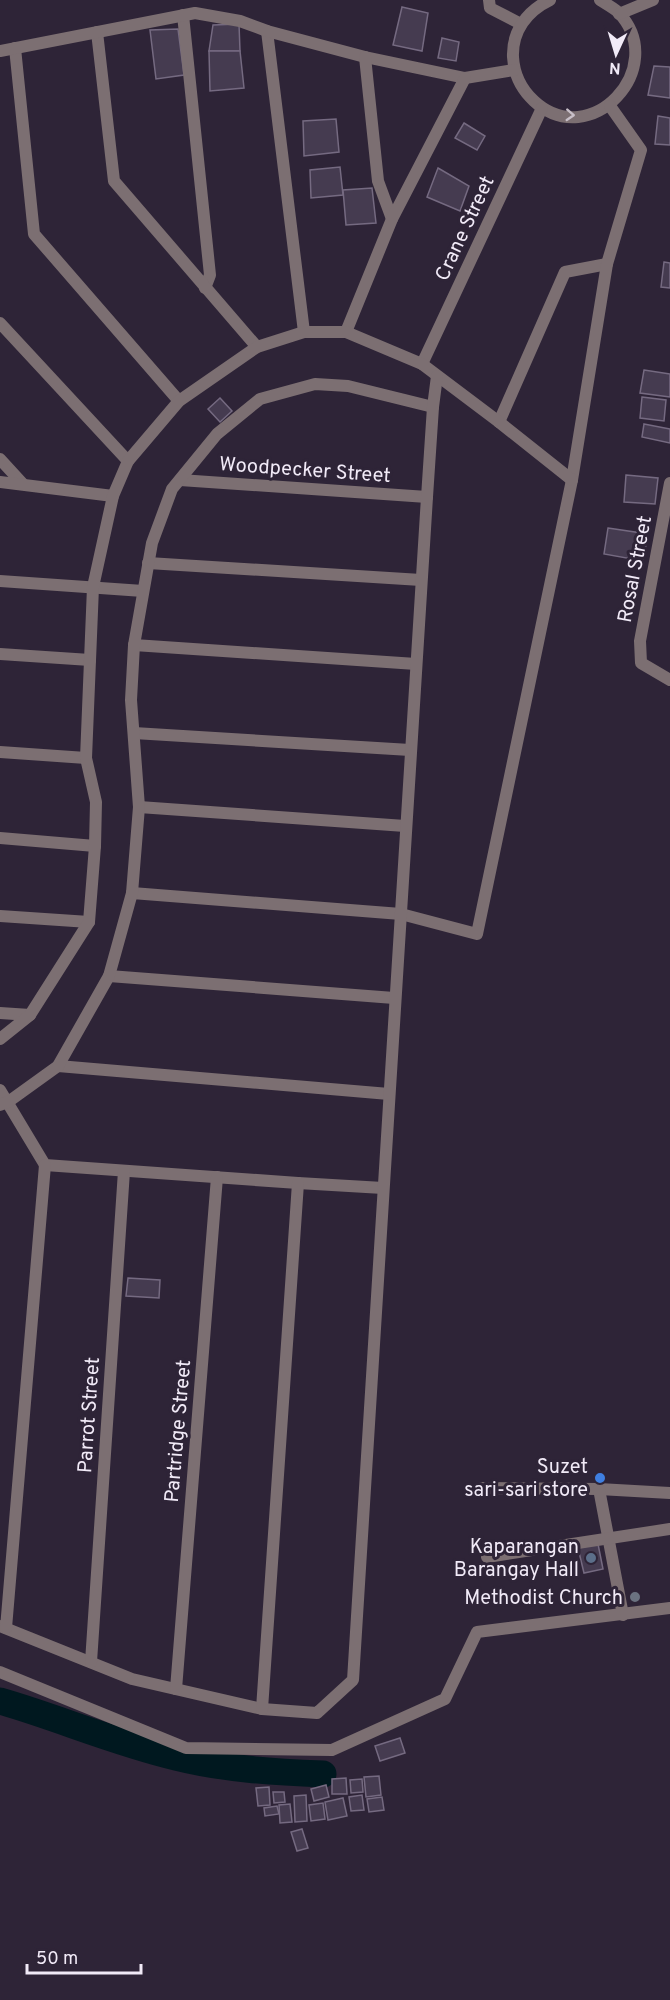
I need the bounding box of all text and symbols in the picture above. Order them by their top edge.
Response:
north arrow [586,24,646,84]
text: N [609,57,622,77]
one-way arrow [565,109,574,122]
street label: Crane Street [430,172,502,286]
street label: Woodpecker Street [218,452,391,490]
street label: Rosal Street [613,514,659,625]
street label: Parrot Street [73,1356,107,1474]
street label: Partridge Street [160,1359,198,1504]
place label: Suzet sari-sari store [464,1455,588,1504]
marker: Suzet sari-sari store [593,1471,607,1485]
place label: Kaparangan Barangay Hall [454,1535,579,1584]
marker: Kaparangan Barangay Hall [584,1551,598,1565]
place label: Methodist Church [464,1586,623,1612]
marker: Methodist Church [628,1590,642,1604]
scale bar [27,1937,141,1975]
text: 50 m [36,1948,78,1971]

